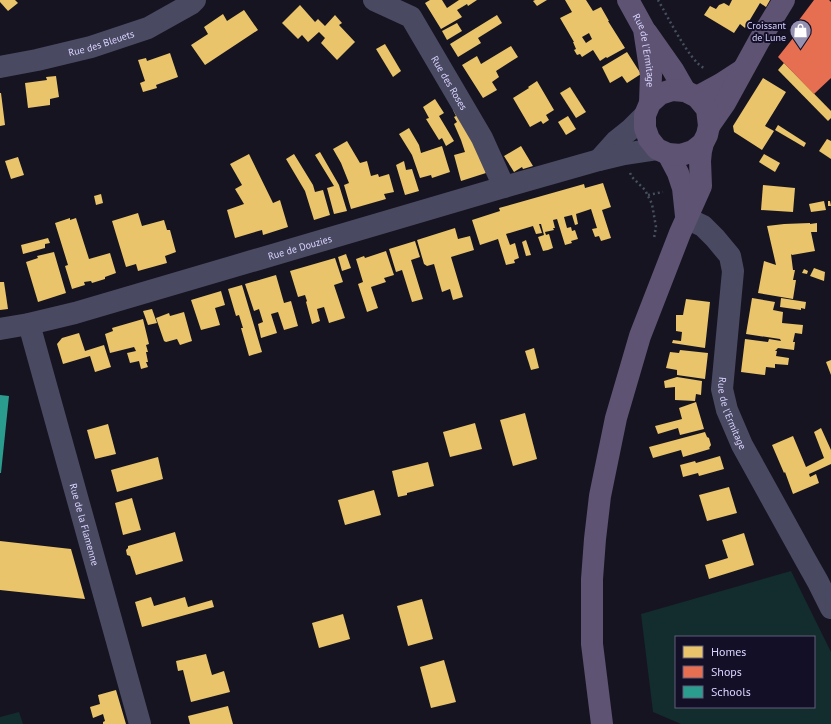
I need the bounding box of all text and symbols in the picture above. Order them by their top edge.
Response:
street label: Rue de l'Ermitage [630,11,657,87]
shop icon: Croissant de Lune [788,18,814,51]
place label: Croissant de Lune [747,19,787,44]
street label: Rue des Bleuets [67,27,136,59]
street label: Rue des Roses [428,54,470,113]
street label: Rue de Douzies [266,232,333,263]
street label: Rue de l'Ermitage [715,377,749,452]
street label: Rue de la Flamenne [66,482,102,567]
legend [675,636,815,708]
text: Homes [711,644,746,659]
text: Shops [711,664,742,679]
text: Schools [711,684,751,699]

